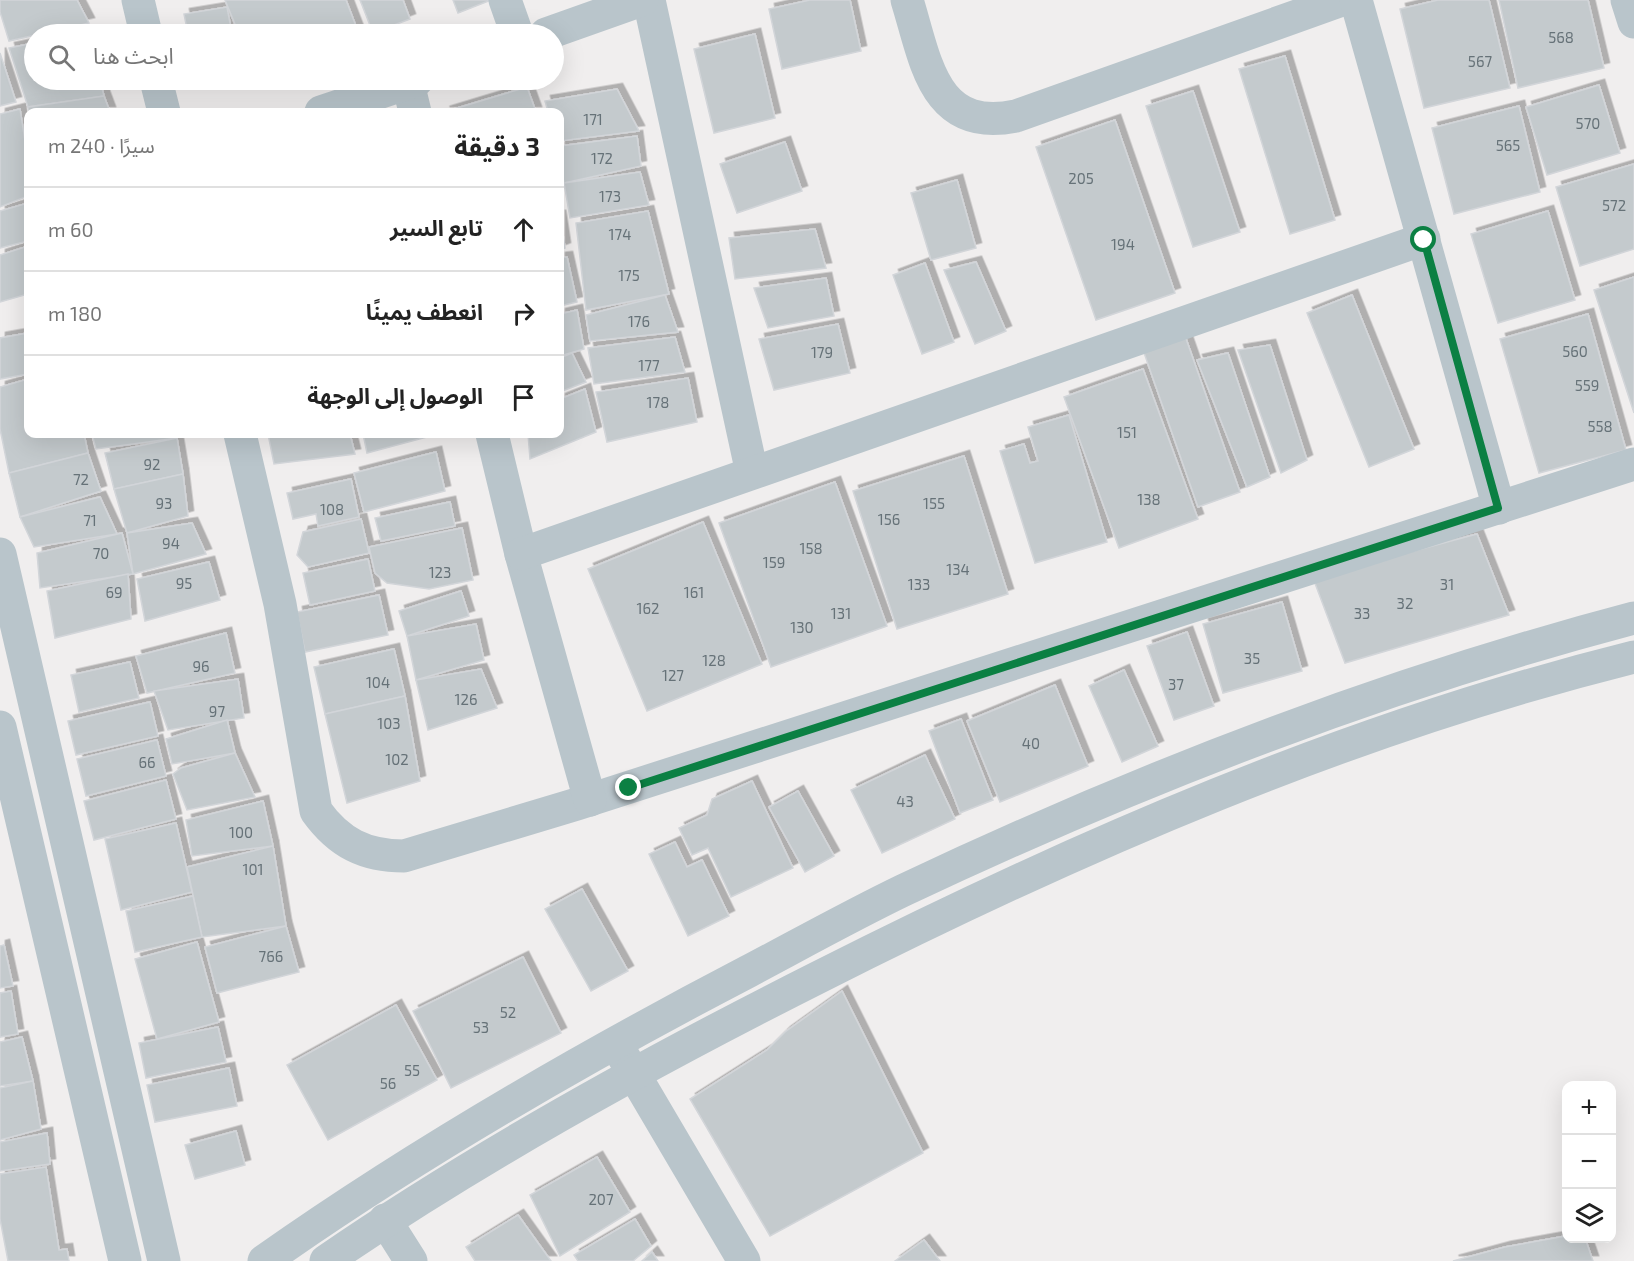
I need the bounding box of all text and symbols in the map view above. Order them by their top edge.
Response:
search box [24,24,564,90]
house number: 568 [1548,28,1574,46]
icon: search [45,41,78,74]
text: ابحث هنا [93,42,174,68]
house number: 567 [1468,52,1492,70]
house number: 171 [583,110,603,128]
house number: 570 [1576,114,1600,132]
text: 3 دقيقة [454,130,540,161]
text: سيرًا · 240 m [48,133,155,157]
house number: 565 [1496,136,1520,154]
house number: 172 [591,149,613,167]
house number: 205 [1068,169,1094,187]
house number: 173 [599,187,621,205]
house number: 572 [1602,196,1626,214]
icon: ahead [507,213,540,246]
text: تابع السير [390,214,483,240]
text: 60 m [48,217,94,241]
house number: 174 [609,225,631,243]
route start [1410,226,1436,252]
house number: 194 [1111,235,1135,253]
house number: 175 [618,266,640,284]
icon: right [507,297,540,330]
text: انعطف يمينًا [366,298,483,324]
text: 180 m [48,301,102,325]
house number: 176 [628,312,650,330]
house number: 560 [1562,342,1588,360]
house number: 179 [811,343,833,361]
house number: 177 [638,356,660,374]
house number: 559 [1575,376,1599,394]
icon: arrive [507,381,540,414]
text: الوصول إلى الوجهة [307,382,483,408]
house number: 178 [647,393,669,411]
house number: 558 [1587,417,1613,435]
house number: 151 [1117,423,1137,441]
house number: 92 [143,455,161,473]
house number: 72 [73,470,89,488]
house number: 138 [1137,490,1161,508]
house number: 93 [156,494,172,512]
house number: 155 [923,494,945,512]
house number: 108 [320,500,344,518]
house number: 156 [878,510,900,528]
house number: 71 [83,511,97,529]
house number: 94 [162,534,180,552]
house number: 158 [799,539,823,557]
house number: 70 [93,544,109,562]
house number: 159 [763,553,785,571]
house number: 134 [946,560,970,578]
house number: 123 [429,563,451,581]
house number: 95 [176,574,192,592]
house number: 133 [908,575,930,593]
house number: 31 [1440,575,1454,593]
house number: 69 [105,583,123,601]
house number: 161 [684,583,704,601]
house number: 32 [1397,594,1413,612]
house number: 162 [637,599,659,617]
house number: 131 [831,604,851,622]
house number: 33 [1354,604,1370,622]
house number: 130 [790,618,814,636]
house number: 35 [1244,649,1260,667]
house number: 128 [702,651,726,669]
house number: 96 [192,657,210,675]
house number: 127 [662,666,684,684]
house number: 104 [366,673,390,691]
house number: 37 [1168,675,1184,693]
house number: 126 [455,690,477,708]
house number: 97 [209,702,225,720]
house number: 103 [377,714,401,732]
house number: 40 [1022,734,1040,752]
house number: 102 [385,750,409,768]
house number: 66 [138,753,156,771]
route end [615,774,641,800]
house number: 43 [896,792,914,810]
house number: 100 [229,823,253,841]
house number: 101 [243,860,264,878]
house number: 766 [259,947,283,965]
house number: 52 [500,1003,516,1021]
house number: 53 [473,1018,489,1036]
house number: 55 [404,1061,420,1079]
house number: 56 [380,1074,396,1092]
map controls [1562,1081,1616,1243]
button: + [1562,1081,1616,1135]
button: − [1562,1135,1616,1189]
button: layers [1562,1189,1616,1243]
house number: 207 [588,1190,614,1208]

